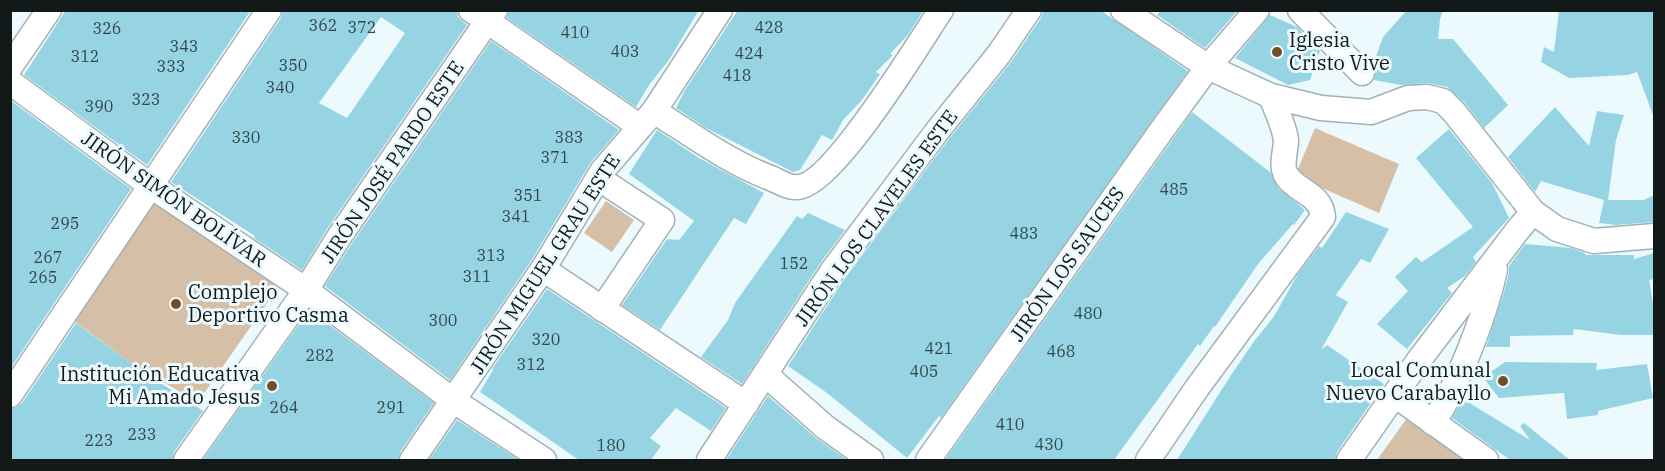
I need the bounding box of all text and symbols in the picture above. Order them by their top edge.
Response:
house number: 362 [309,15,337,35]
house number: 372 [348,17,376,37]
house number: 428 [755,17,783,37]
house number: 326 [93,18,121,38]
house number: 410 [561,22,589,42]
place label: Iglesia Cristo Vive [1289,26,1390,76]
house number: 343 [170,36,198,56]
house number: 403 [611,41,639,61]
house number: 424 [735,43,763,63]
marker: Iglesia Cristo Vive [1270,45,1284,59]
house number: 312 [71,46,99,66]
house number: 350 [279,55,307,75]
street label: JIRÓN JOSÉ PARDO ESTE [314,55,470,268]
house number: 333 [157,56,185,76]
house number: 418 [723,65,751,85]
house number: 340 [266,77,294,97]
house number: 323 [132,89,160,109]
house number: 390 [85,96,113,116]
street label: JIRÓN LOS CLAVELES ESTE [788,104,963,331]
street label: JIRÓN SIMÓN BOLÍVAR [76,124,273,273]
house number: 330 [232,127,260,147]
house number: 383 [555,127,583,147]
house number: 371 [541,147,569,167]
street label: JIRÓN MIGUEL GRAU ESTE [463,148,626,379]
house number: 485 [1160,179,1188,199]
street label: JIRÓN LOS SAUCES [1003,181,1130,346]
house number: 351 [514,185,542,205]
house number: 341 [502,206,530,226]
house number: 295 [51,213,79,233]
house number: 483 [1010,223,1038,243]
house number: 313 [477,245,505,265]
house number: 267 [34,247,62,267]
house number: 152 [780,253,808,273]
house number: 311 [463,266,491,286]
house number: 265 [29,267,57,287]
place label: Complejo Deportivo Casma [188,278,349,328]
marker: Complejo Deportivo Casma [169,297,183,311]
house number: 480 [1074,303,1102,323]
house number: 300 [429,310,457,330]
house number: 320 [532,329,560,349]
house number: 421 [925,338,953,358]
house number: 468 [1047,341,1075,361]
house number: 282 [306,345,334,365]
house number: 312 [517,354,545,374]
place label: Local Comunal Nuevo Carabayllo [1326,356,1491,406]
place label: Institución Educativa Mi Amado Jesus [60,360,260,410]
house number: 405 [910,361,938,381]
marker: Local Comunal Nuevo Carabayllo [1496,374,1510,388]
marker: Institución Educativa Mi Amado Jesus [265,379,279,393]
house number: 264 [270,397,298,417]
house number: 291 [377,397,405,417]
house number: 410 [996,414,1024,434]
house number: 233 [128,424,156,444]
house number: 223 [85,430,113,450]
house number: 430 [1035,434,1063,454]
house number: 180 [597,435,625,455]

